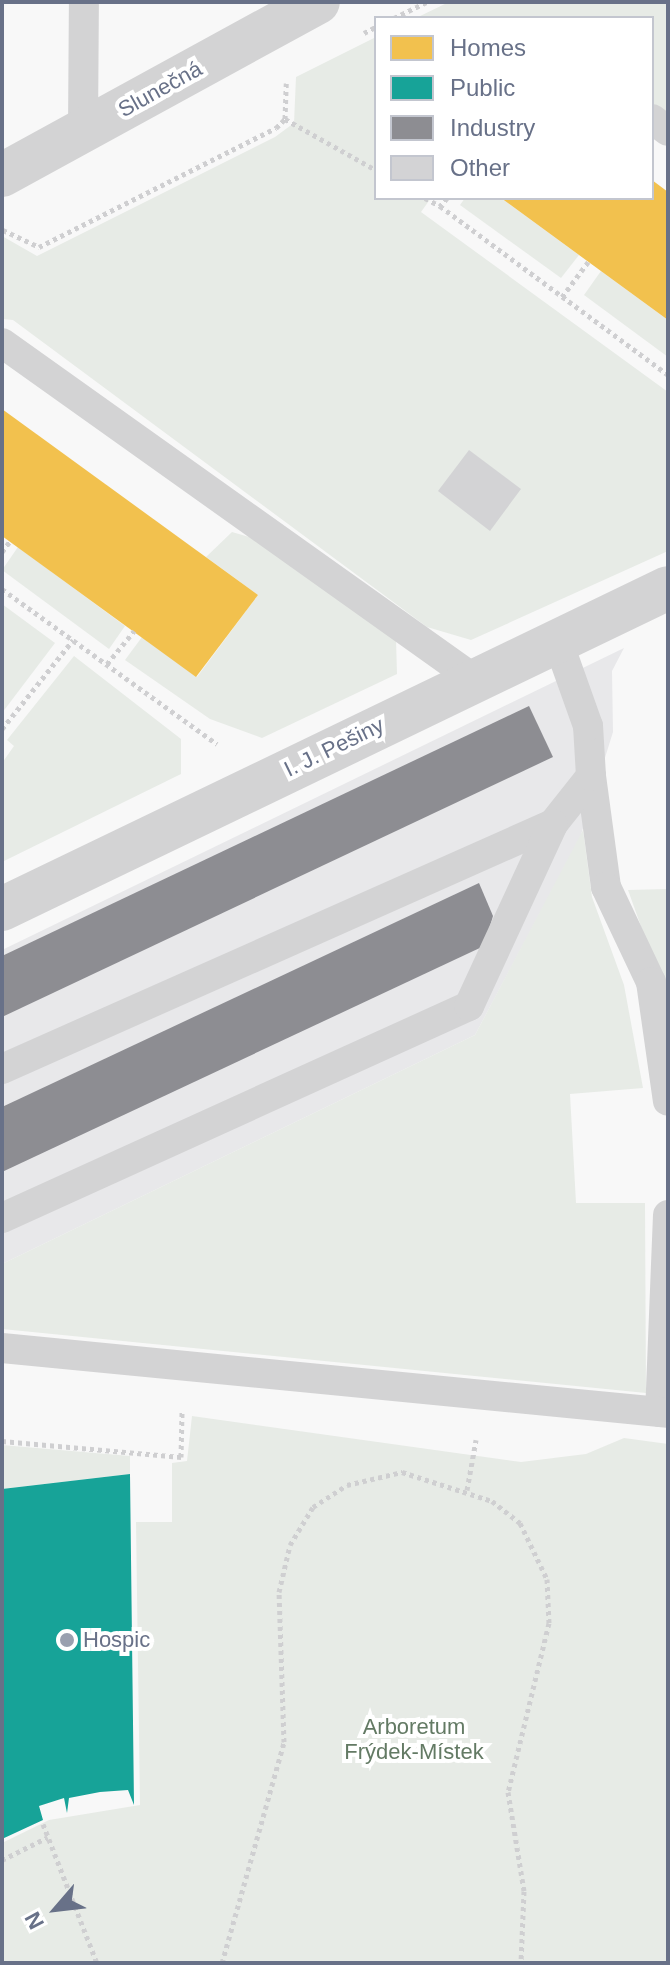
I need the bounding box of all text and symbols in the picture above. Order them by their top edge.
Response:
legend [374,16,654,200]
text: Homes [450,34,526,61]
street label: Slunečná [113,55,207,123]
text: Public [450,74,515,101]
text: Industry [450,114,535,141]
text: Other [450,154,510,181]
street label: I. J. Pešiny [280,712,388,782]
place label: Hospic [83,1627,150,1653]
marker: Hospic [58,1631,76,1649]
park label: Arboretum Frýdek-Místek [344,1713,484,1764]
north arrow [16,1869,96,1949]
text: N [20,1908,49,1933]

